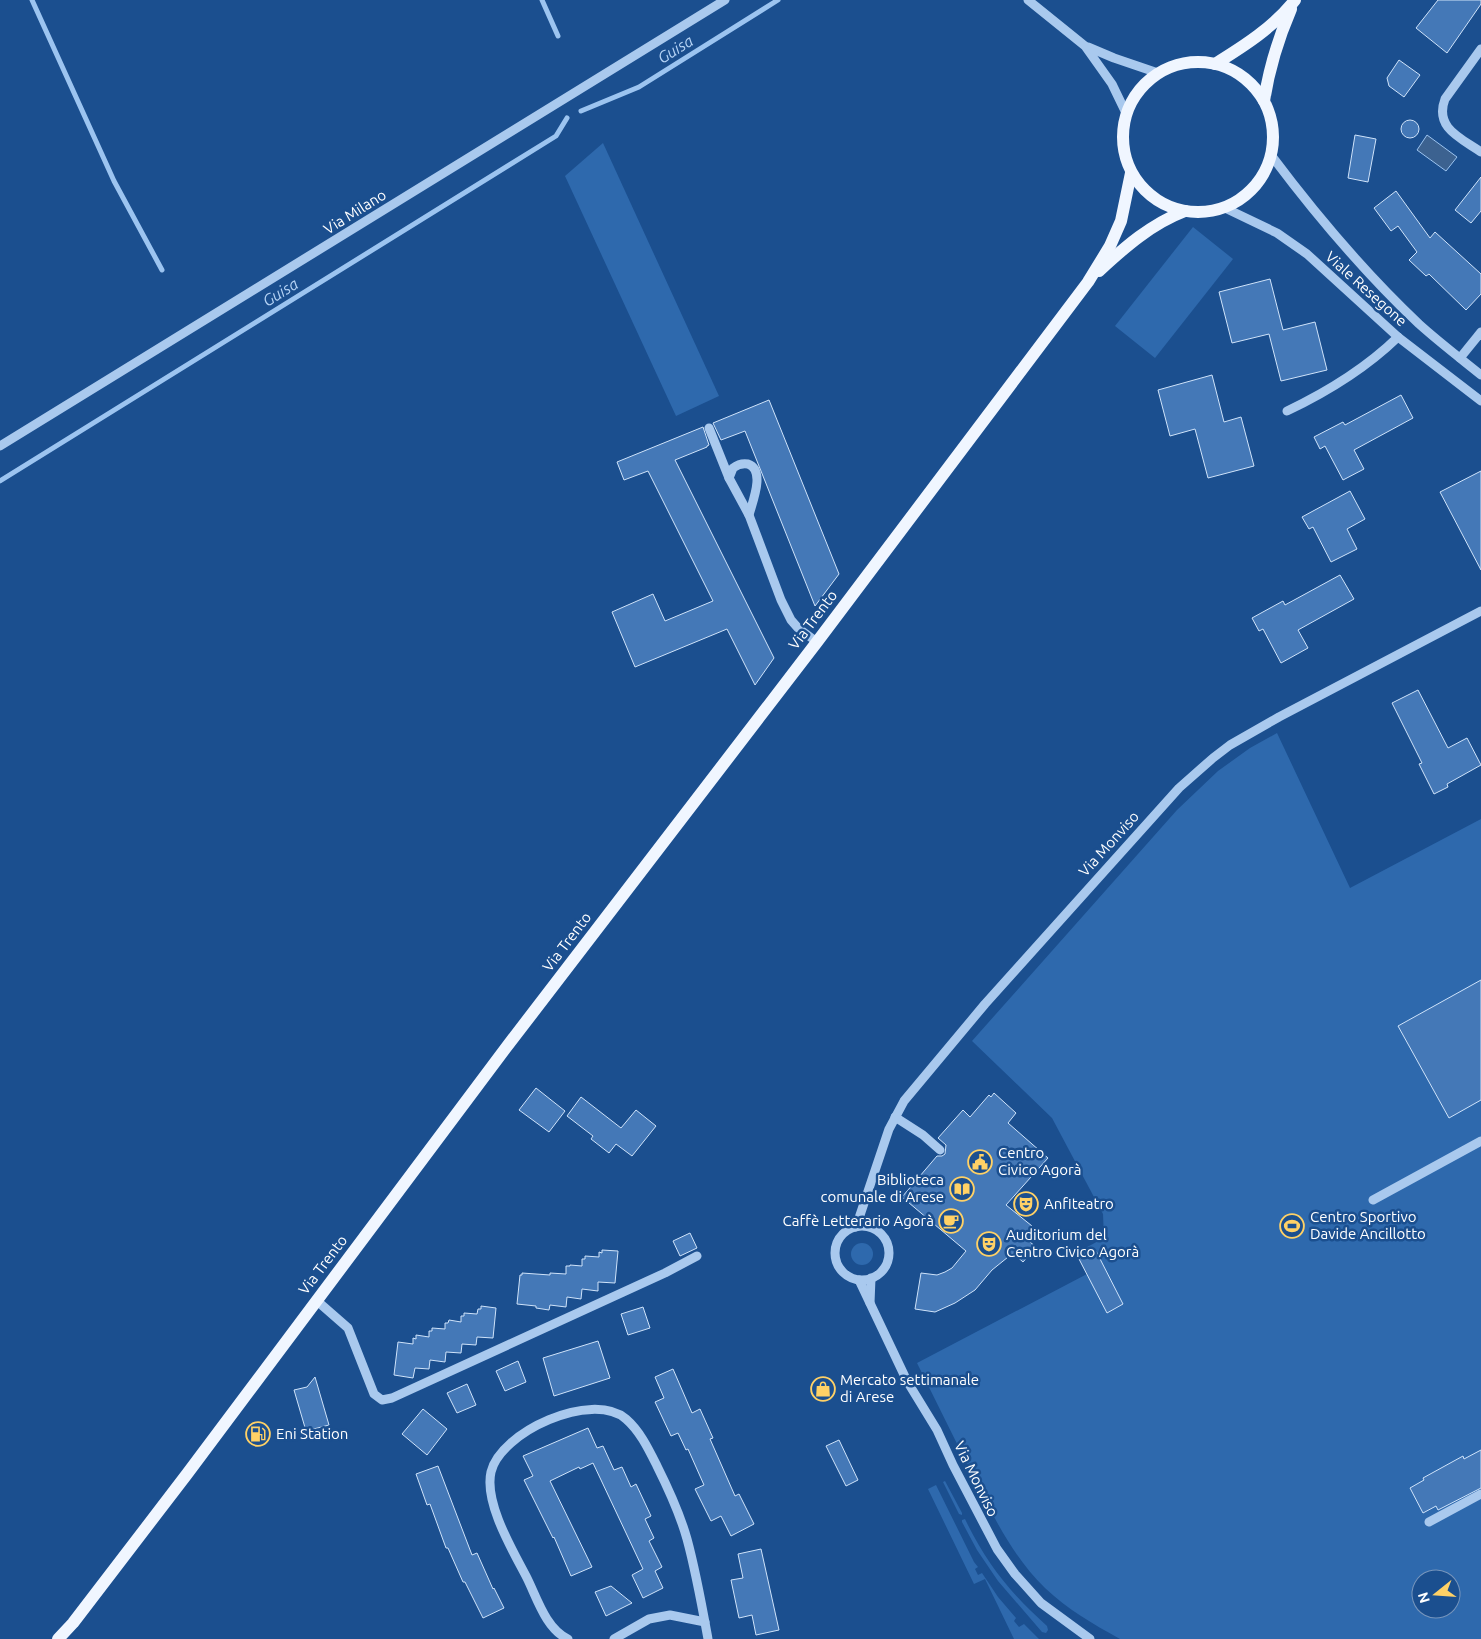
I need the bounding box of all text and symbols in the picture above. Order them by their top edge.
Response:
water label: Guisa [654,31,696,67]
street label: Via Milano [320,186,389,237]
street label: Viale Resegone [1322,248,1411,330]
water label: Guisa [259,274,301,310]
street label: Via Trento [785,587,840,653]
street label: Via Monviso [1075,808,1142,880]
street label: Via Trento [539,909,594,975]
place label: Centro Civico Agorà [998,1144,1081,1178]
public building icon: Centro Civico Agorà [967,1149,993,1175]
place label: Biblioteca comunale di Arese [821,1171,944,1205]
library icon: Biblioteca comunale di Arese [949,1176,975,1202]
theatre icon: Anfiteatro [1013,1191,1039,1217]
place label: Anfiteatro [1044,1195,1114,1212]
cafe icon: Caffè Letterario Agorà [938,1208,964,1234]
place label: Centro Sportivo Davide Ancillotto [1310,1208,1426,1242]
place label: Caffè Letterario Agorà [783,1212,934,1229]
sports icon: Centro Sportivo Davide Ancillotto [1279,1213,1305,1239]
place label: Auditorium del Centro Civico Agorà [1006,1226,1139,1260]
theatre icon: Auditorium del Centro Civico Agorà [976,1231,1002,1257]
street label: Via Trento [295,1232,350,1298]
place label: Mercato settimanale di Arese [840,1371,979,1405]
shop icon: Mercato settimanale di Arese [810,1376,836,1402]
fuel station icon: Eni Station [245,1421,271,1447]
place label: Eni Station [276,1425,348,1442]
street label: Via Monviso [951,1438,1002,1519]
north arrow [1411,1569,1461,1619]
text: N [1414,1590,1433,1605]

